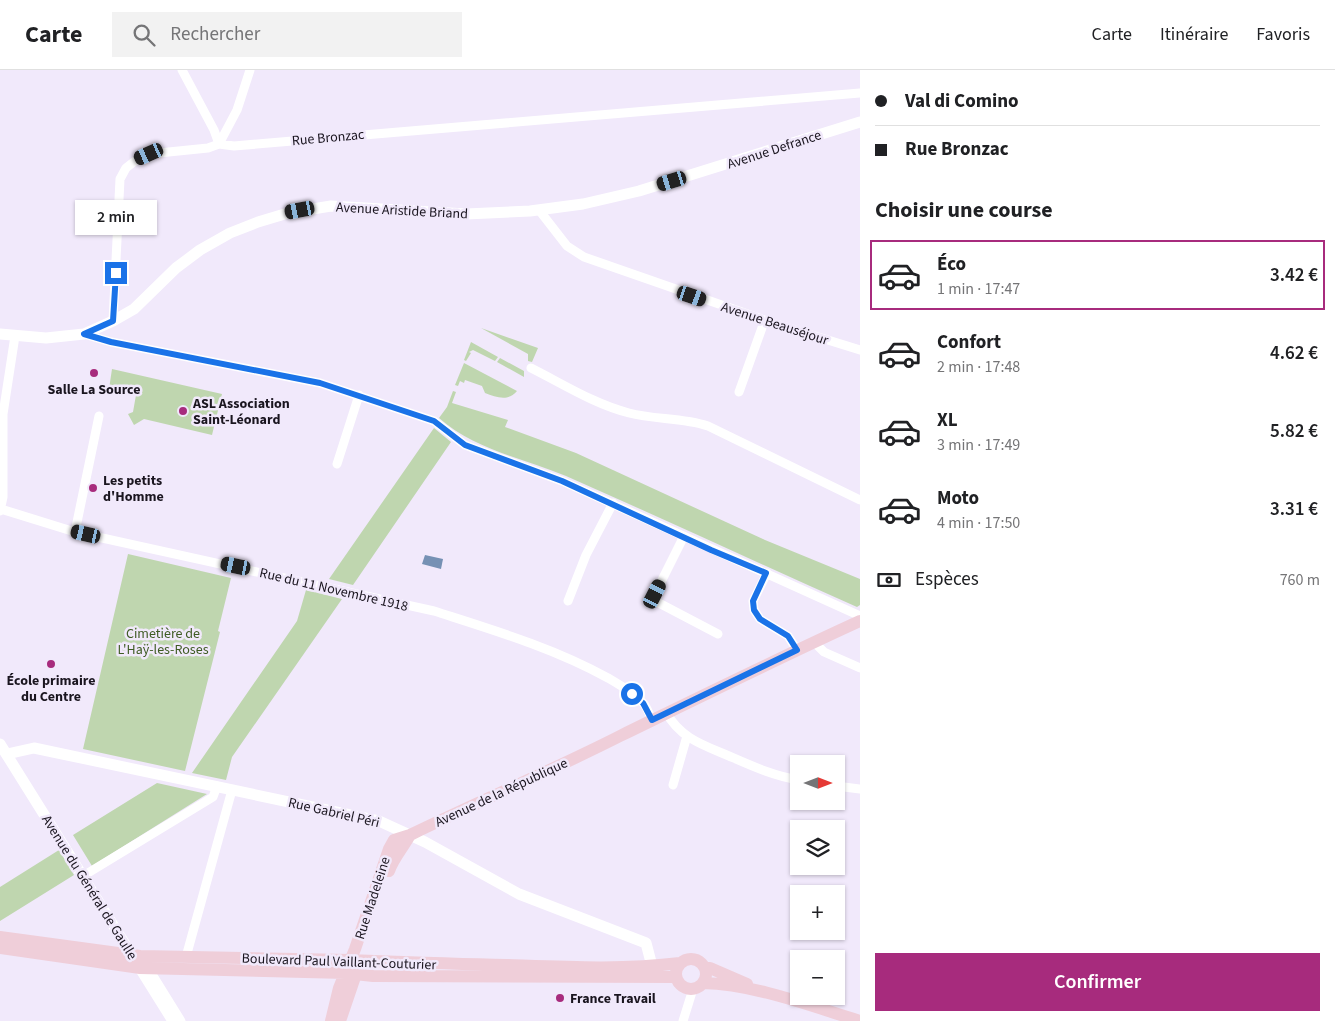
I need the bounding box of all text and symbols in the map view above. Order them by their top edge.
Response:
search box [112,12,462,57]
text: Carte [25,17,82,52]
icon: search [130,21,158,49]
text: Rechercher [170,21,260,48]
text: Carte [1092,22,1132,47]
text: Itinéraire [1160,22,1228,47]
text: Favoris [1256,22,1310,47]
text: Val di Comino [905,88,1019,115]
street label: Rue Bronzac [291,125,366,151]
street label: Avenue Defrance [725,125,824,175]
text: Rue Bronzac [905,136,1009,163]
car [132,141,165,167]
car [655,169,688,193]
text: Choisir une course [875,194,1053,226]
street label: Avenue Aristide Briand [335,198,468,224]
callout: 2 min [75,200,157,236]
car [283,200,316,220]
text: 2 min [97,206,135,228]
text: Éco [937,251,966,278]
icon: car [877,253,922,298]
route end [105,262,127,284]
text: 3.42 € [1270,262,1318,289]
text: 1 min · 17:47 [937,278,1020,300]
car [675,284,708,308]
street label: Avenue Beauséjour [718,297,831,351]
text: Confort [937,329,1001,356]
icon: car [877,331,922,376]
text: 4.62 € [1270,340,1318,367]
text: 2 min · 17:48 [937,356,1020,378]
marker: Salle La Source [88,367,100,379]
place label: Salle La Source [47,380,141,400]
place label: ASL Association Saint-Léonard [192,394,290,430]
marker: ASL Association Saint-Léonard [177,405,189,417]
text: XL [937,407,958,434]
icon: car [877,409,922,454]
text: 5.82 € [1270,418,1318,445]
text: 3 min · 17:49 [937,434,1020,456]
place label: Les petits d'Homme [103,471,164,507]
marker: Les petits d'Homme [87,482,99,494]
text: Moto [937,485,979,512]
icon: car [877,487,922,532]
text: 3.31 € [1270,496,1318,523]
text: 4 min · 17:50 [937,512,1020,534]
car [69,523,102,545]
car [219,556,252,576]
street label: Rue du 11 Novembre 1918 [258,563,410,617]
icon: cash [875,566,903,594]
text: Espèces [915,566,979,593]
text: 760 m [1280,569,1320,591]
car [641,577,668,611]
park label: Cimetière de L'Haÿ-les-Roses [117,624,209,660]
marker: École primaire du Centre [45,658,57,670]
place label: École primaire du Centre [7,671,95,707]
route start [621,683,643,705]
street label: Avenue de la République [432,753,571,832]
north arrow [790,755,845,810]
map controls [790,755,845,1005]
street label: Rue Gabriel Péri [286,793,381,833]
street label: Avenue du Général de Gaulle [36,811,142,964]
button: layers [790,820,845,875]
street label: Rue Madeleine [350,854,396,942]
button: + [790,885,845,940]
street label: Boulevard Paul Vaillant-Couturier [241,949,437,975]
button: − [790,950,845,1005]
button: Confirmer [875,953,1320,1011]
place label: France Travail [570,989,656,1009]
marker: France Travail [554,992,566,1004]

